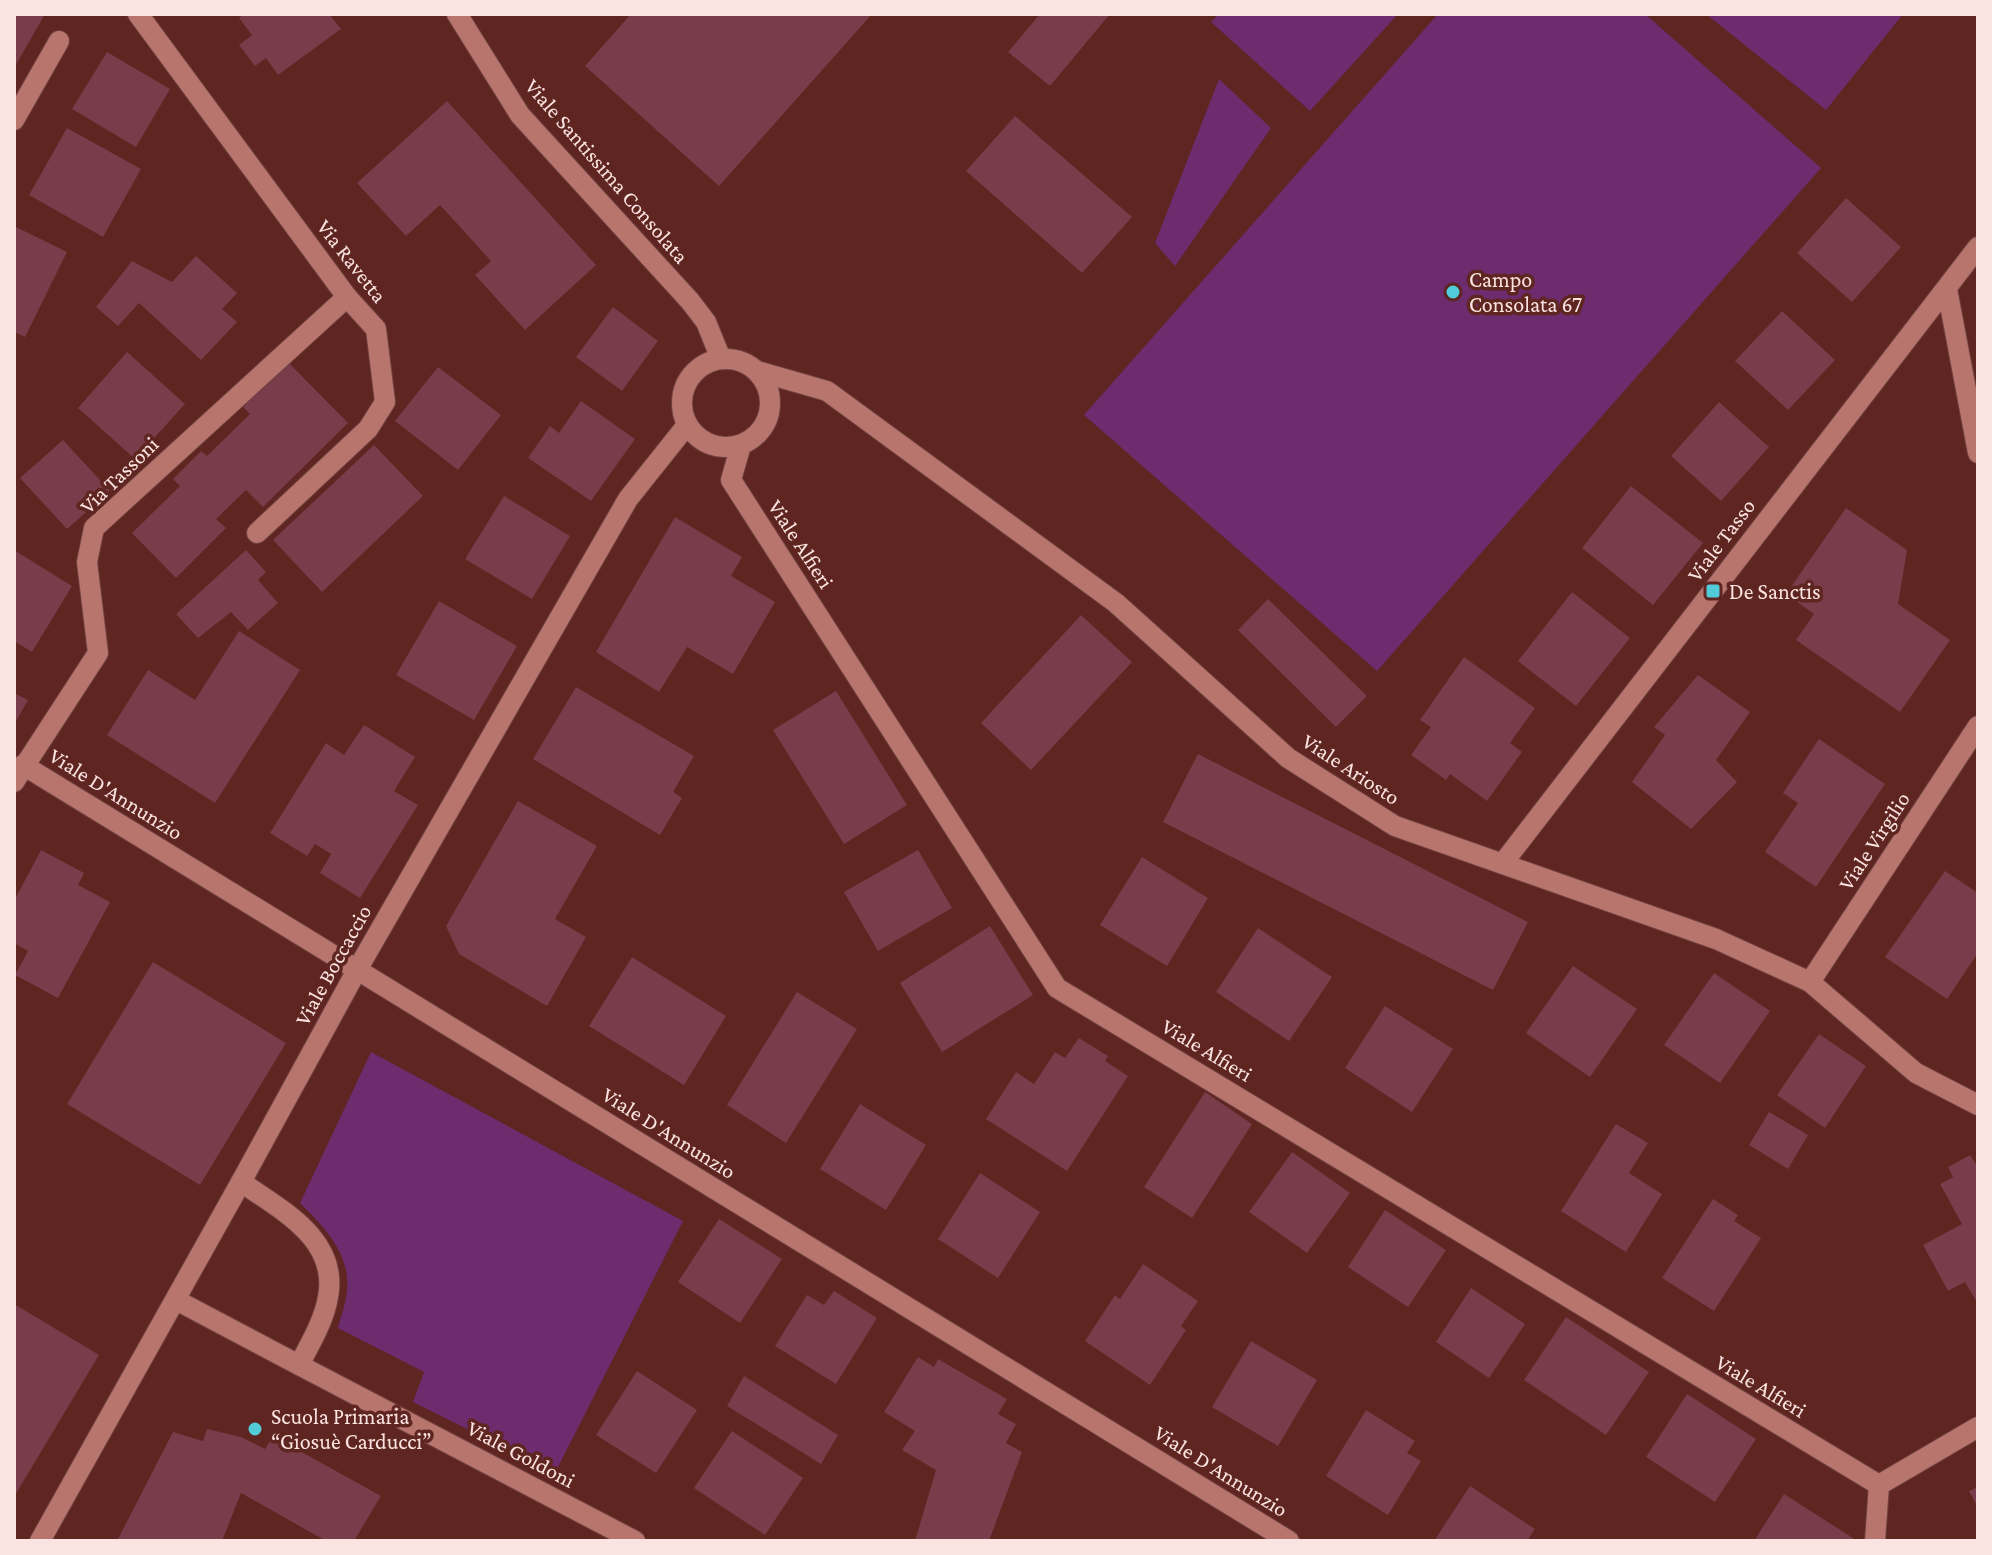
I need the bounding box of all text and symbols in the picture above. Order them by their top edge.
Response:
street label: Viale Santissima Consolata [520,74,694,268]
street label: Via Ravetta [312,214,392,308]
place label: Campo Consolata 67 [1469,267,1582,317]
marker: Campo Consolata 67 [1444,283,1462,301]
street label: Via Tassoni [75,431,164,519]
street label: Viale Tasso [1682,494,1760,586]
street label: Viale Alfieri [763,495,839,593]
place label: De Sanctis [1729,579,1821,604]
marker: De Sanctis [1704,582,1722,600]
street label: Viale Ariosto [1297,728,1405,810]
street label: Viale D'Annunzio [45,743,188,845]
street label: Viale Virgilio [1833,787,1915,895]
street label: Viale Boccaccio [290,900,376,1030]
street label: Viale Alfieri [1157,1013,1257,1087]
street label: Viale D'Annunzio [598,1082,741,1184]
street label: Viale Alfieri [1711,1349,1811,1423]
place label: Scuola Primaria “Giosuè Carducci” [271,1404,431,1454]
street label: Viale Goldoni [463,1415,579,1493]
marker: Scuola Primaria “Giosuè Carducci” [246,1420,264,1438]
street label: Viale D'Annunzio [1150,1420,1293,1522]

